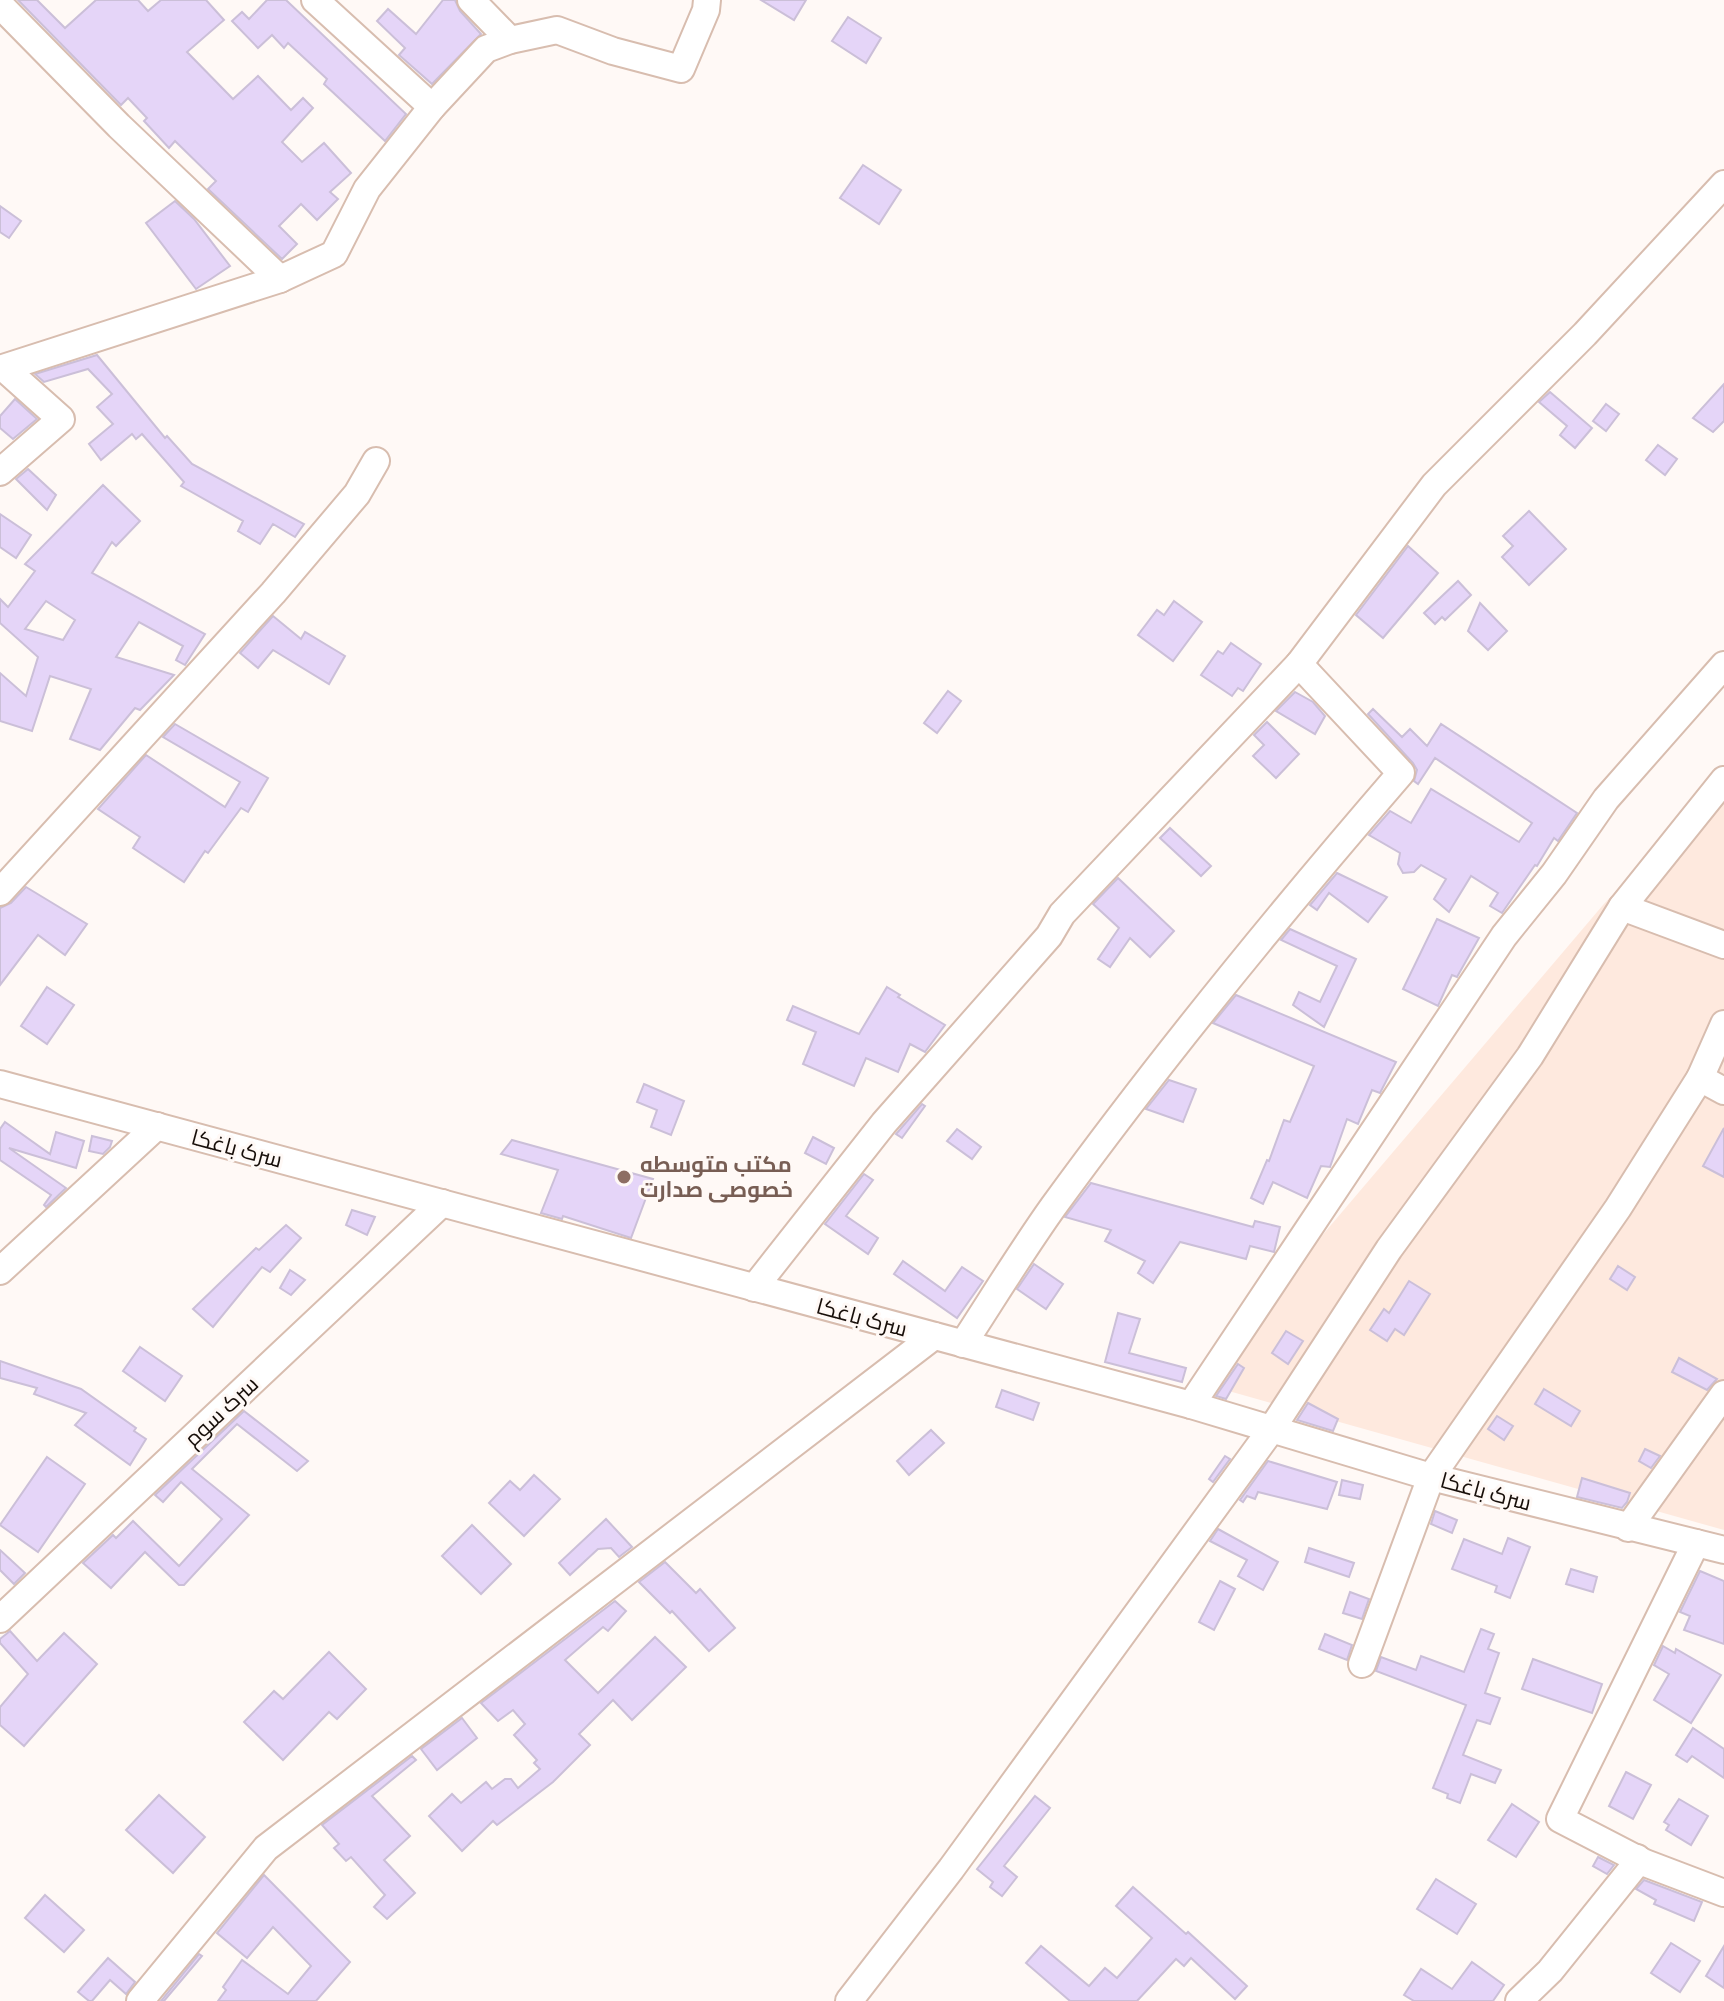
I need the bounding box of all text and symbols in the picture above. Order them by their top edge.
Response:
street label: سرک باغکا [188,1120,286,1176]
place label: مکتب متوسطه خصوصی صدارت [640,1147,793,1206]
marker: مکتب متوسطه خصوصی صدارت [615,1168,633,1186]
street label: سرک باغکا [813,1289,911,1345]
street label: سرک سوم [176,1367,266,1455]
street label: سرک باغکا [1437,1463,1535,1519]

